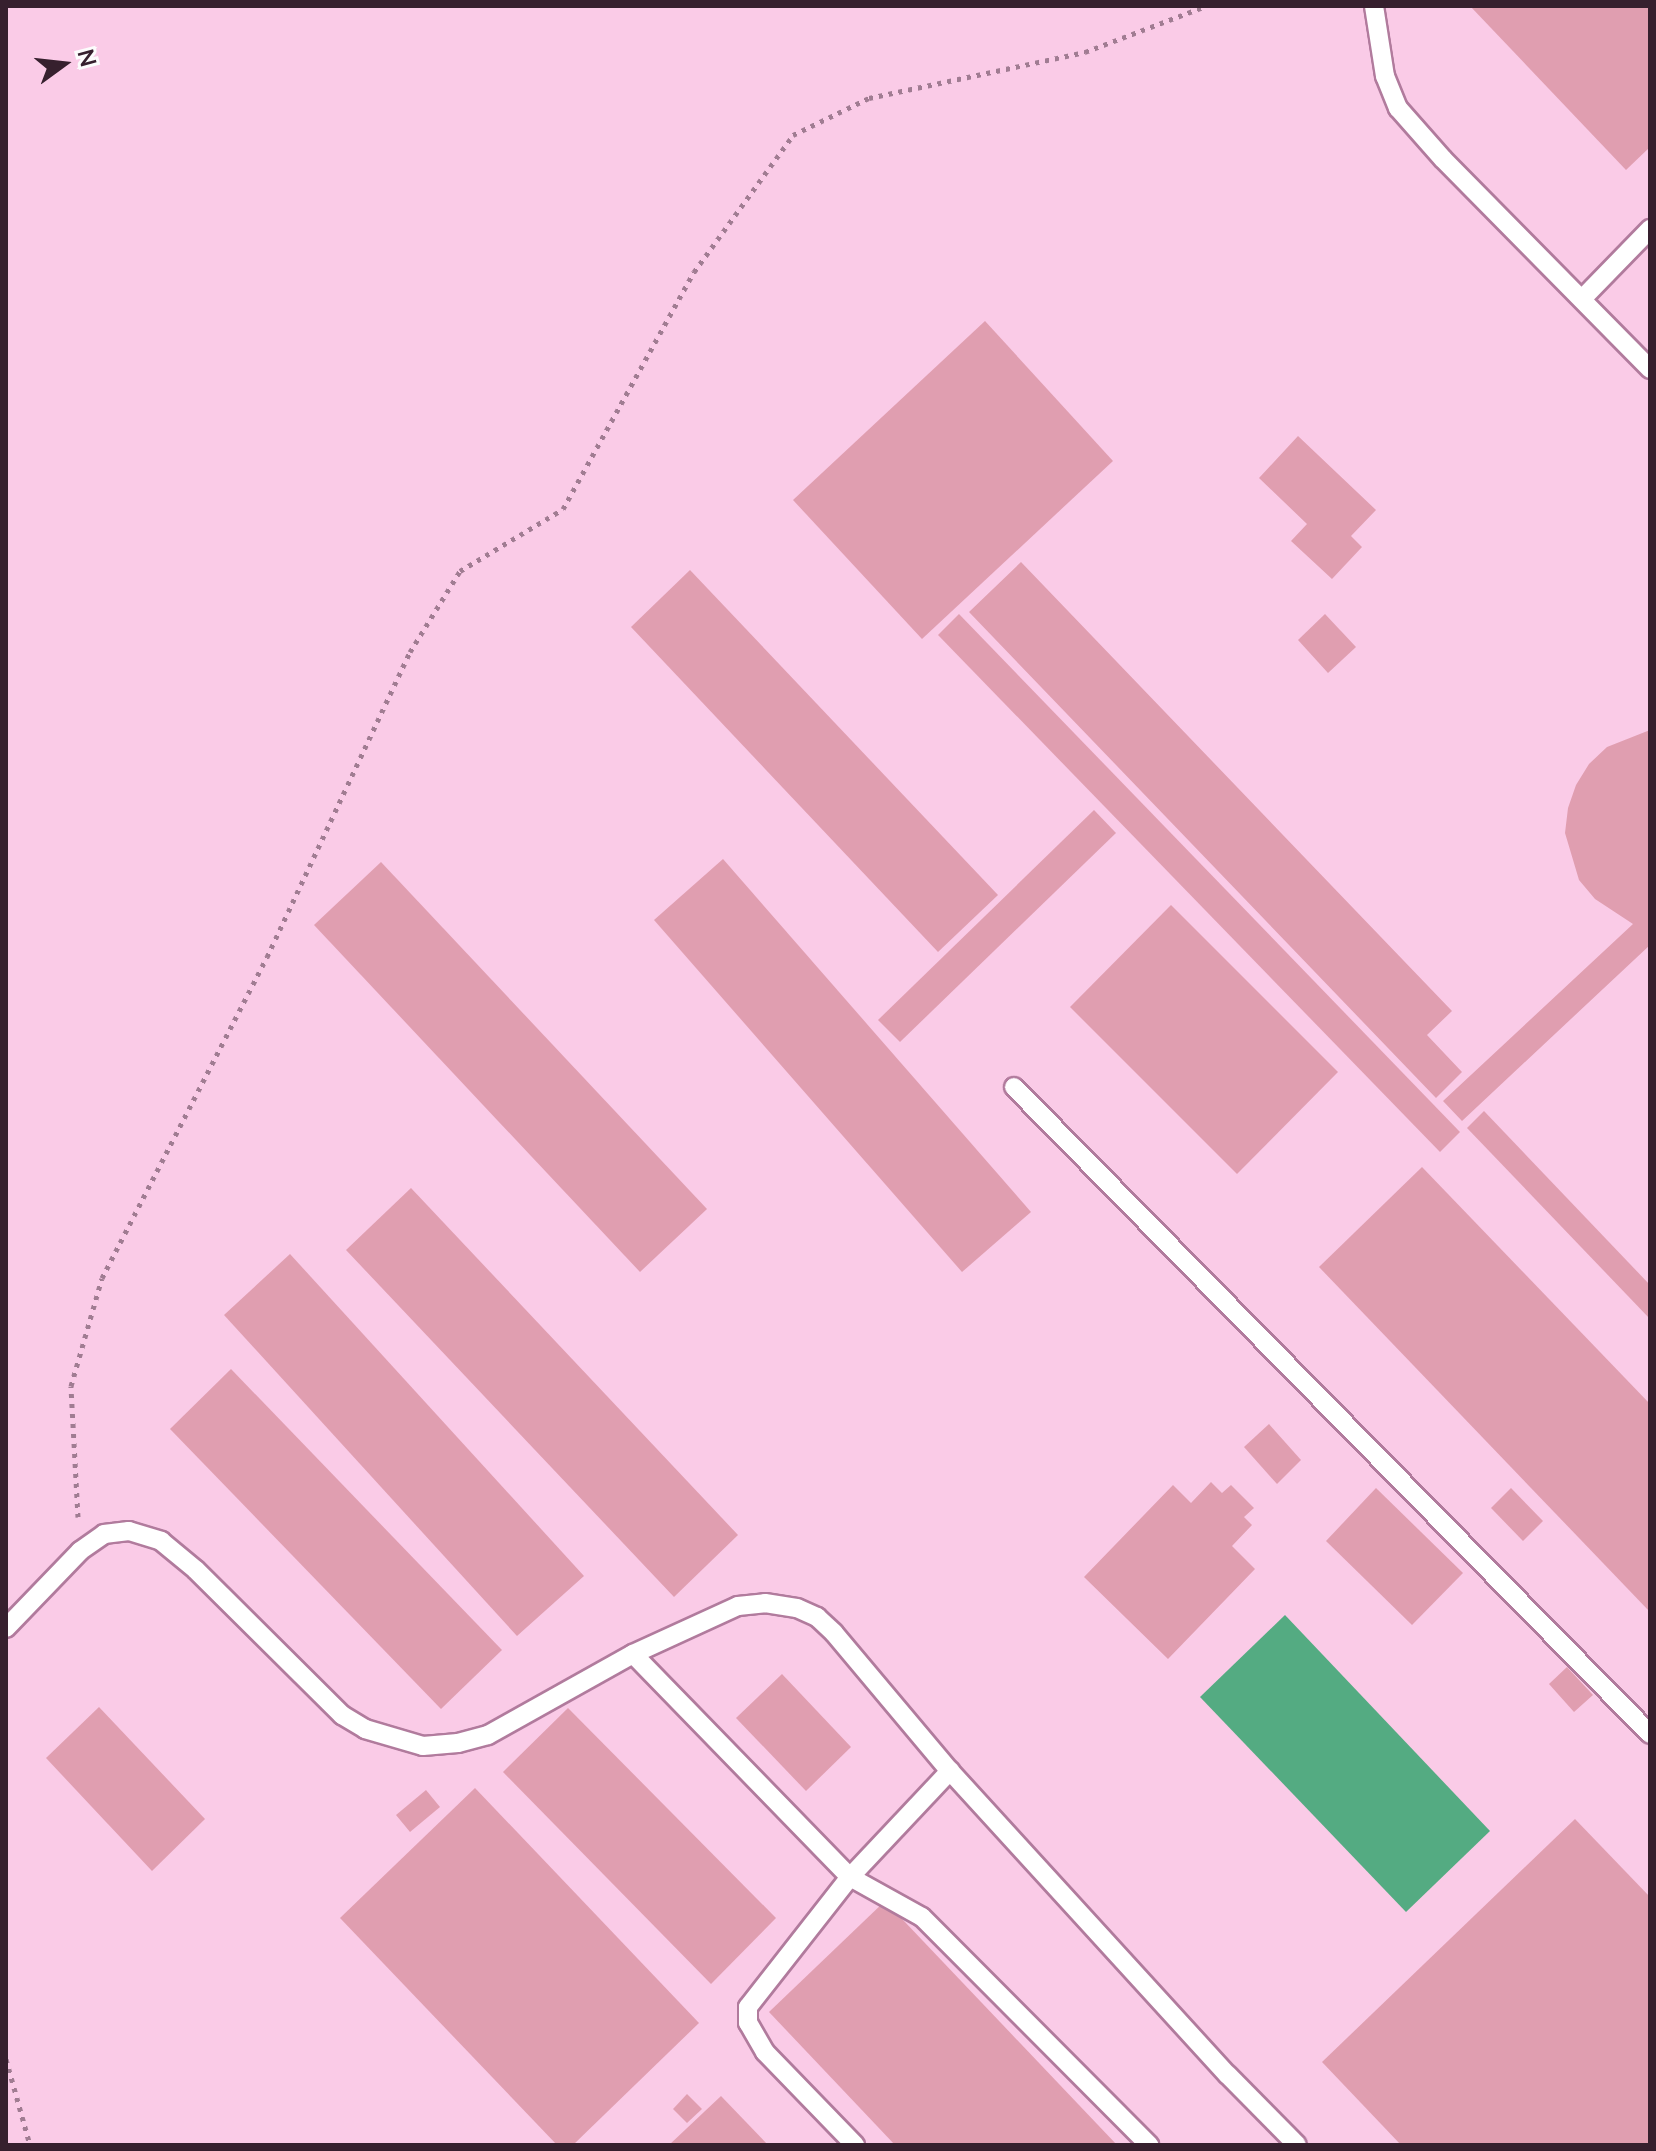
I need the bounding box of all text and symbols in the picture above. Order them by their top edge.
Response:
north arrow [24,24,104,104]
text: N [72,46,103,69]

